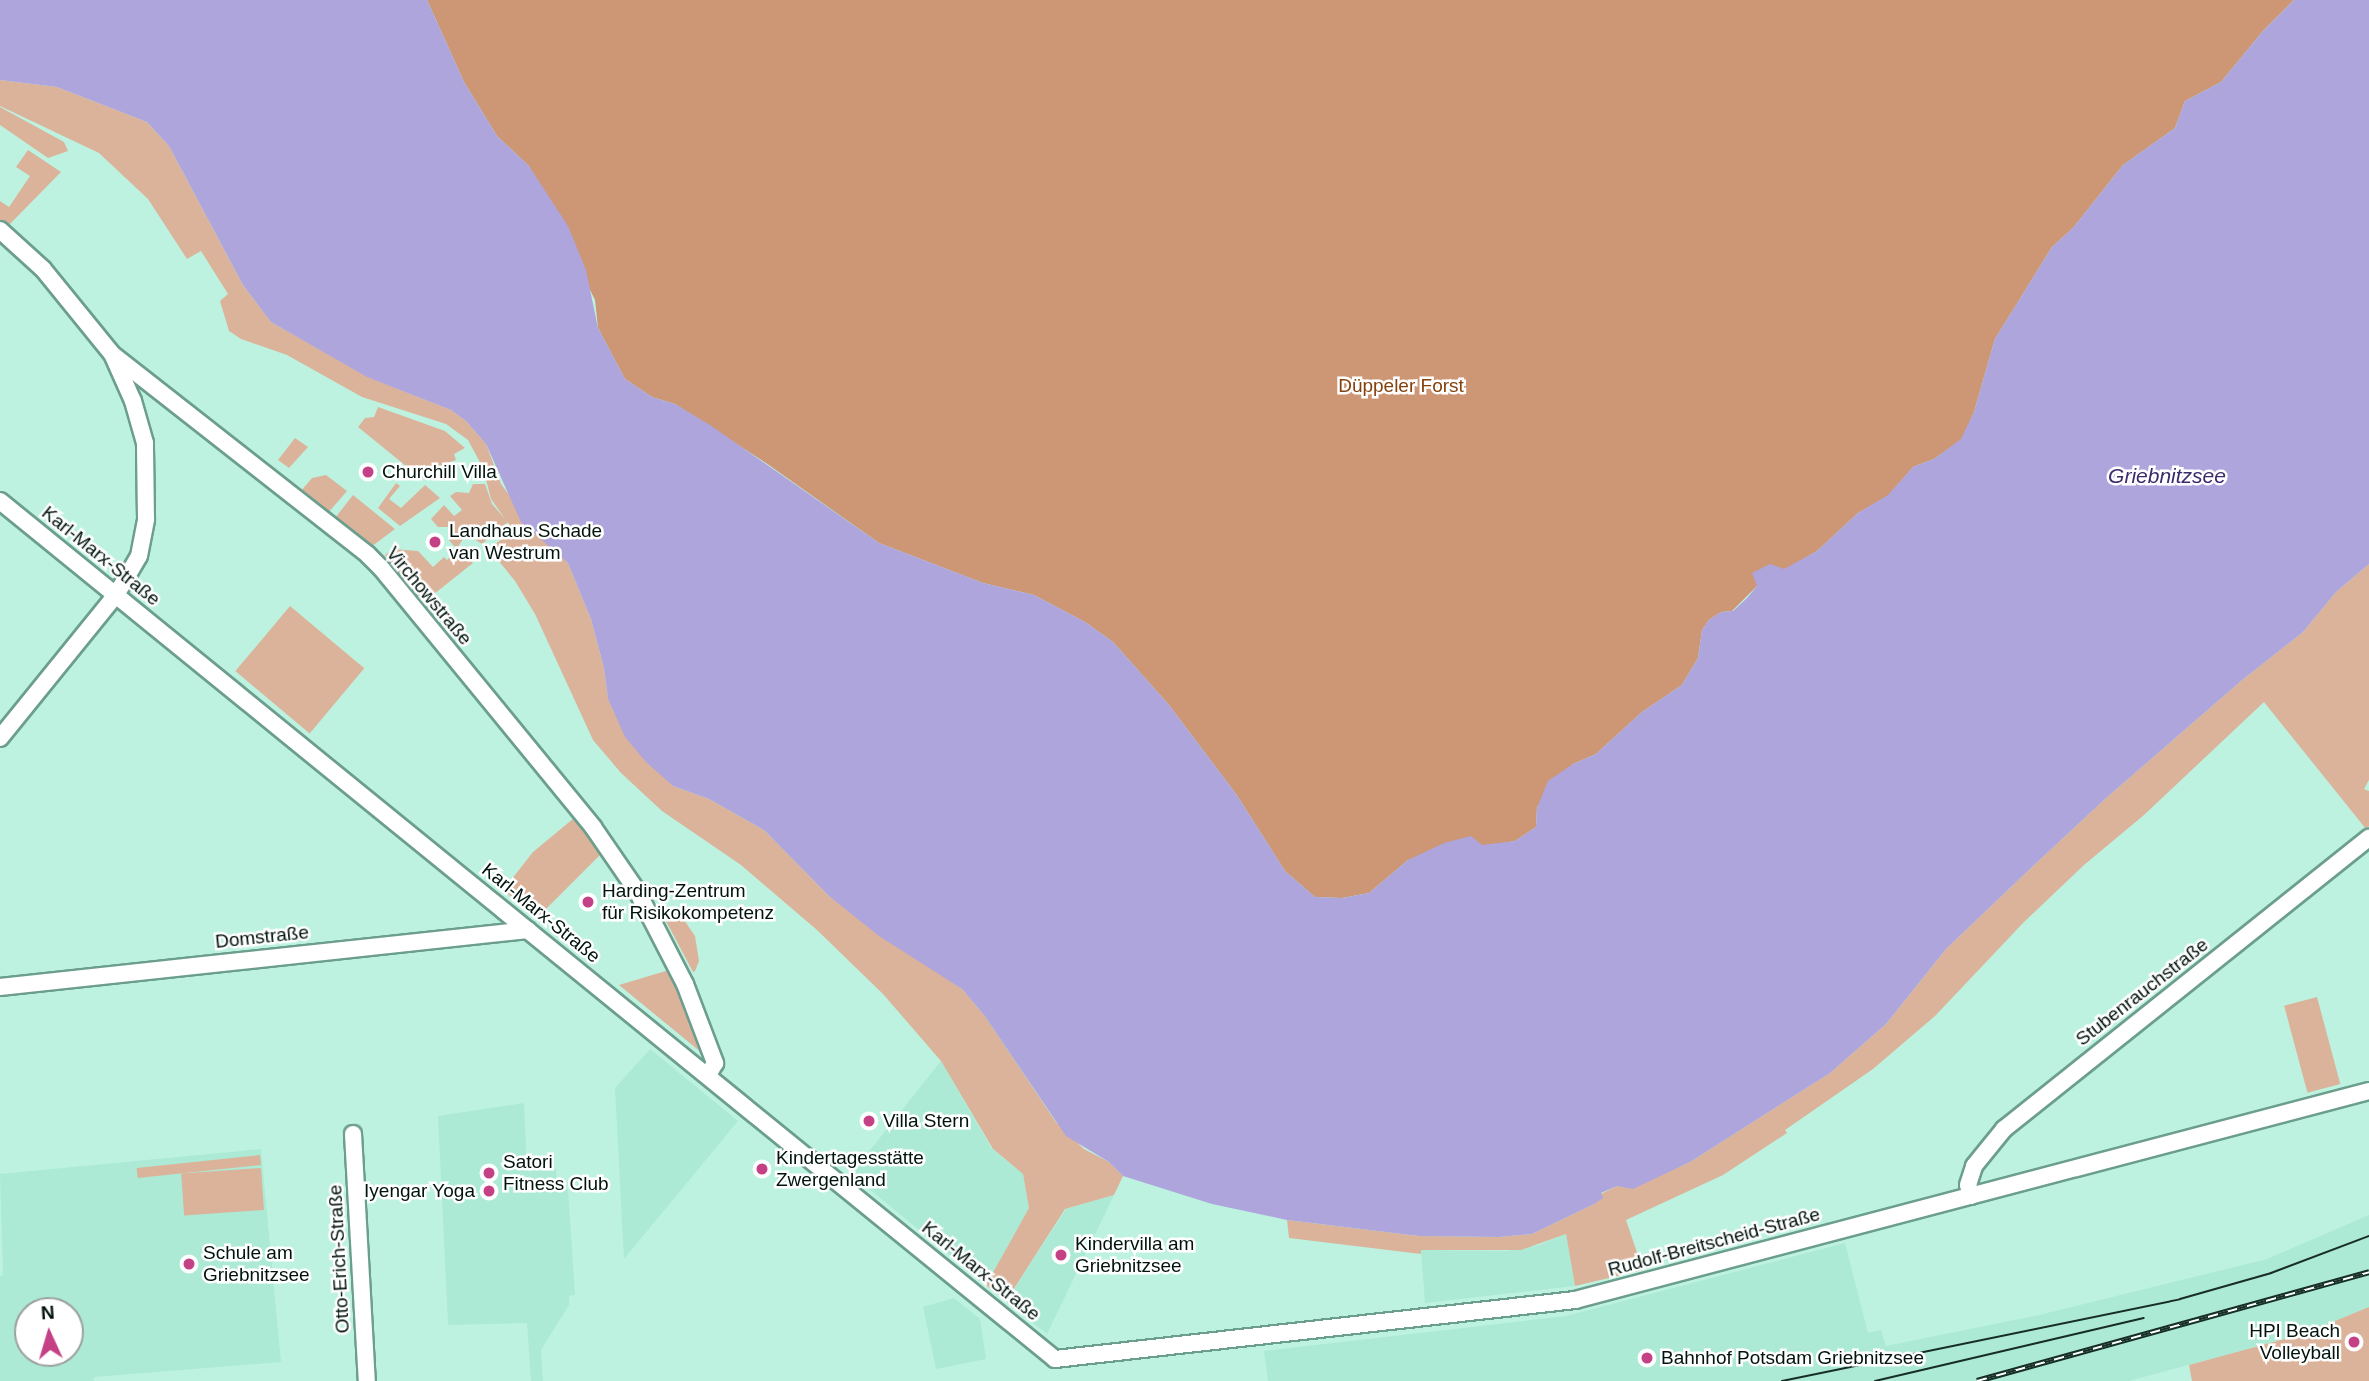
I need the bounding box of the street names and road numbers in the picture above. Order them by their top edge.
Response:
street label: Karl-Marx-Straße [37,501,165,611]
street label: Virchowstraße [381,542,477,650]
street label: Karl-Marx-Straße [477,858,605,968]
street label: Domstraße [214,921,310,953]
street label: Stubenrauchstraße [2071,933,2213,1051]
street label: Otto-Erich-Straße [324,1184,354,1334]
street label: Rudolf-Breitscheid-Straße [1605,1203,1823,1281]
street label: Karl-Marx-Straße [917,1216,1045,1326]

